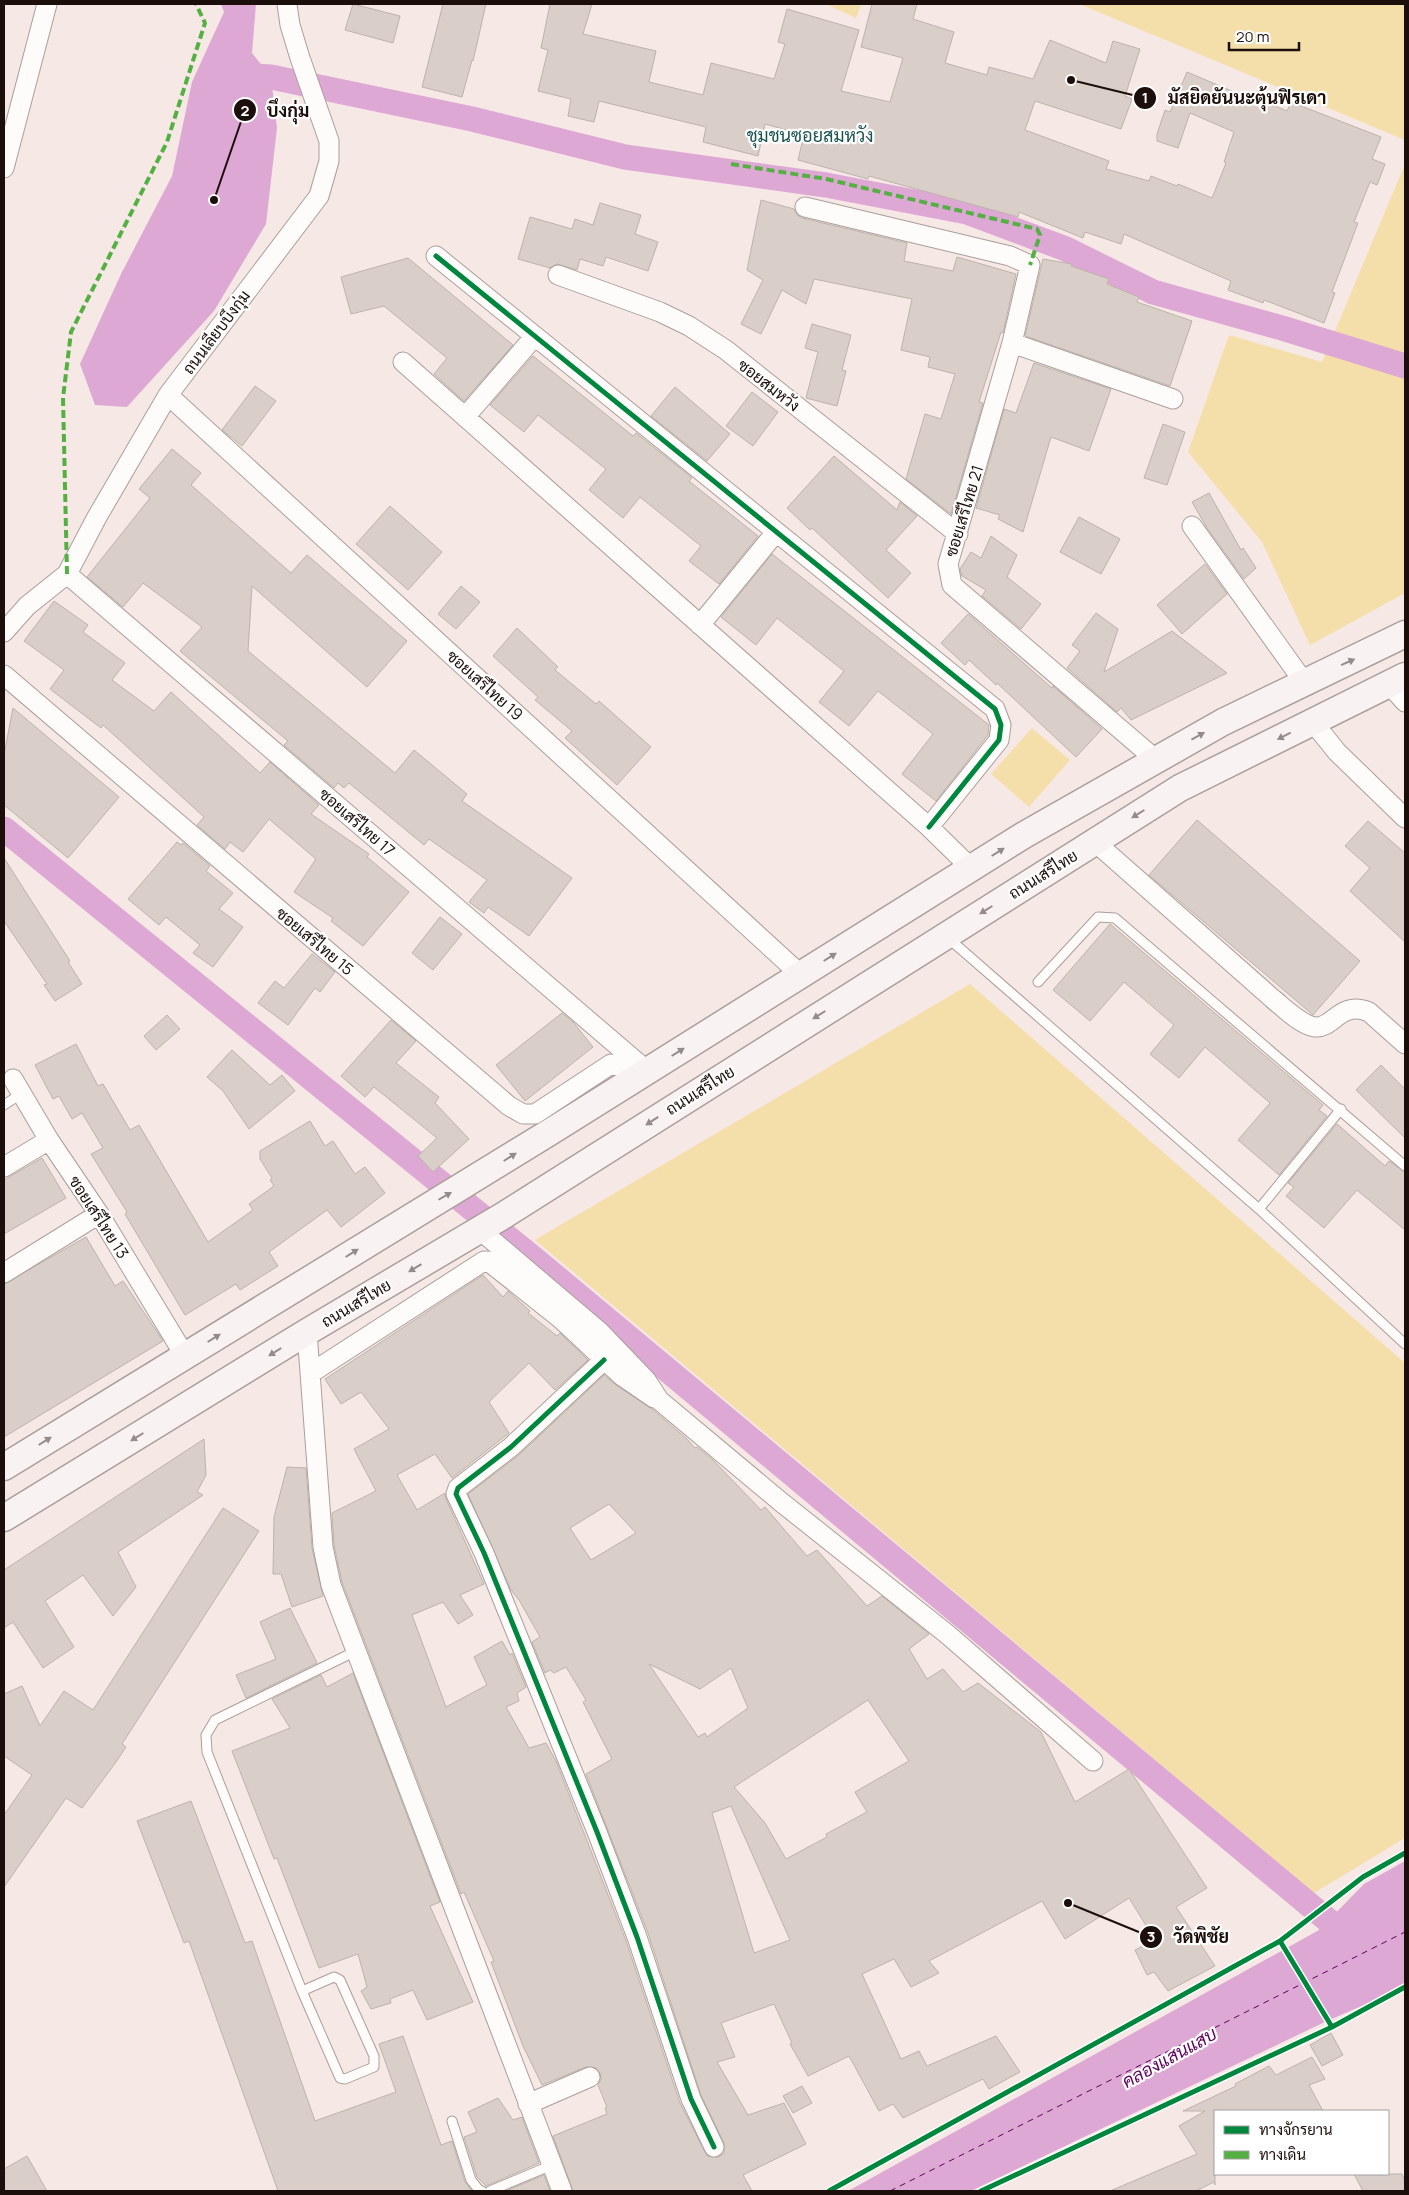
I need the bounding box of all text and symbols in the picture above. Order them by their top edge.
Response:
scale bar [1229,20,1299,52]
text: 20 m [1236,26,1269,47]
callout: มัสยิดยันนะตุ้นฟิรเดา [1132,81,1336,114]
text: มัสยิดยันนะตุ้นฟิรเดา [1168,85,1326,112]
text: 1 [1142,87,1148,108]
callout: บึงกุ่ม [232,94,320,127]
text: บึงกุ่ม [267,98,309,125]
text: 2 [241,100,250,121]
district label: ชุมชนซอยสมหวัง [747,123,873,148]
street label: ถนนเลียบบึงกุ่ม [177,285,256,379]
street label: ซอยสมหวัง [733,354,805,416]
street label: ซอยเสรีไทย 21 [940,462,988,560]
street label: ซอยเสรีไทย 19 [442,645,528,725]
one-way arrow [1341,657,1355,665]
one-way arrow [1192,731,1205,740]
one-way arrow [1277,732,1291,740]
street label: ซอยเสรีไทย 17 [314,783,400,861]
one-way arrow [1132,810,1145,819]
street label: ถนนเสรีไทย [1004,844,1082,904]
one-way arrow [991,847,1004,856]
street label: ซอยเสรีไทย 15 [272,902,358,980]
one-way arrow [979,905,992,914]
one-way arrow [824,952,837,961]
one-way arrow [812,1010,825,1020]
one-way arrow [671,1047,684,1057]
street label: ถนนเสรีไทย [661,1060,739,1120]
one-way arrow [645,1116,658,1125]
one-way arrow [504,1152,517,1162]
street label: ซอยเสรีไทย 13 [64,1171,134,1263]
one-way arrow [439,1192,452,1201]
one-way arrow [346,1248,359,1258]
one-way arrow [408,1264,421,1273]
street label: ถนนเสรีไทย [317,1274,395,1332]
one-way arrow [207,1333,220,1343]
one-way arrow [269,1347,282,1356]
one-way arrow [130,1432,144,1441]
one-way arrow [39,1437,52,1446]
callout: วัดพิชัย [1138,1920,1239,1953]
text: วัดพิชัย [1173,1924,1229,1948]
text: 3 [1147,1926,1155,1947]
water label: คลองแสนแสบ [1117,2021,1221,2093]
legend [1214,2110,1389,2175]
text: ทางจักรยาน [1259,2119,1333,2140]
text: ทางเดิน [1259,2144,1306,2165]

